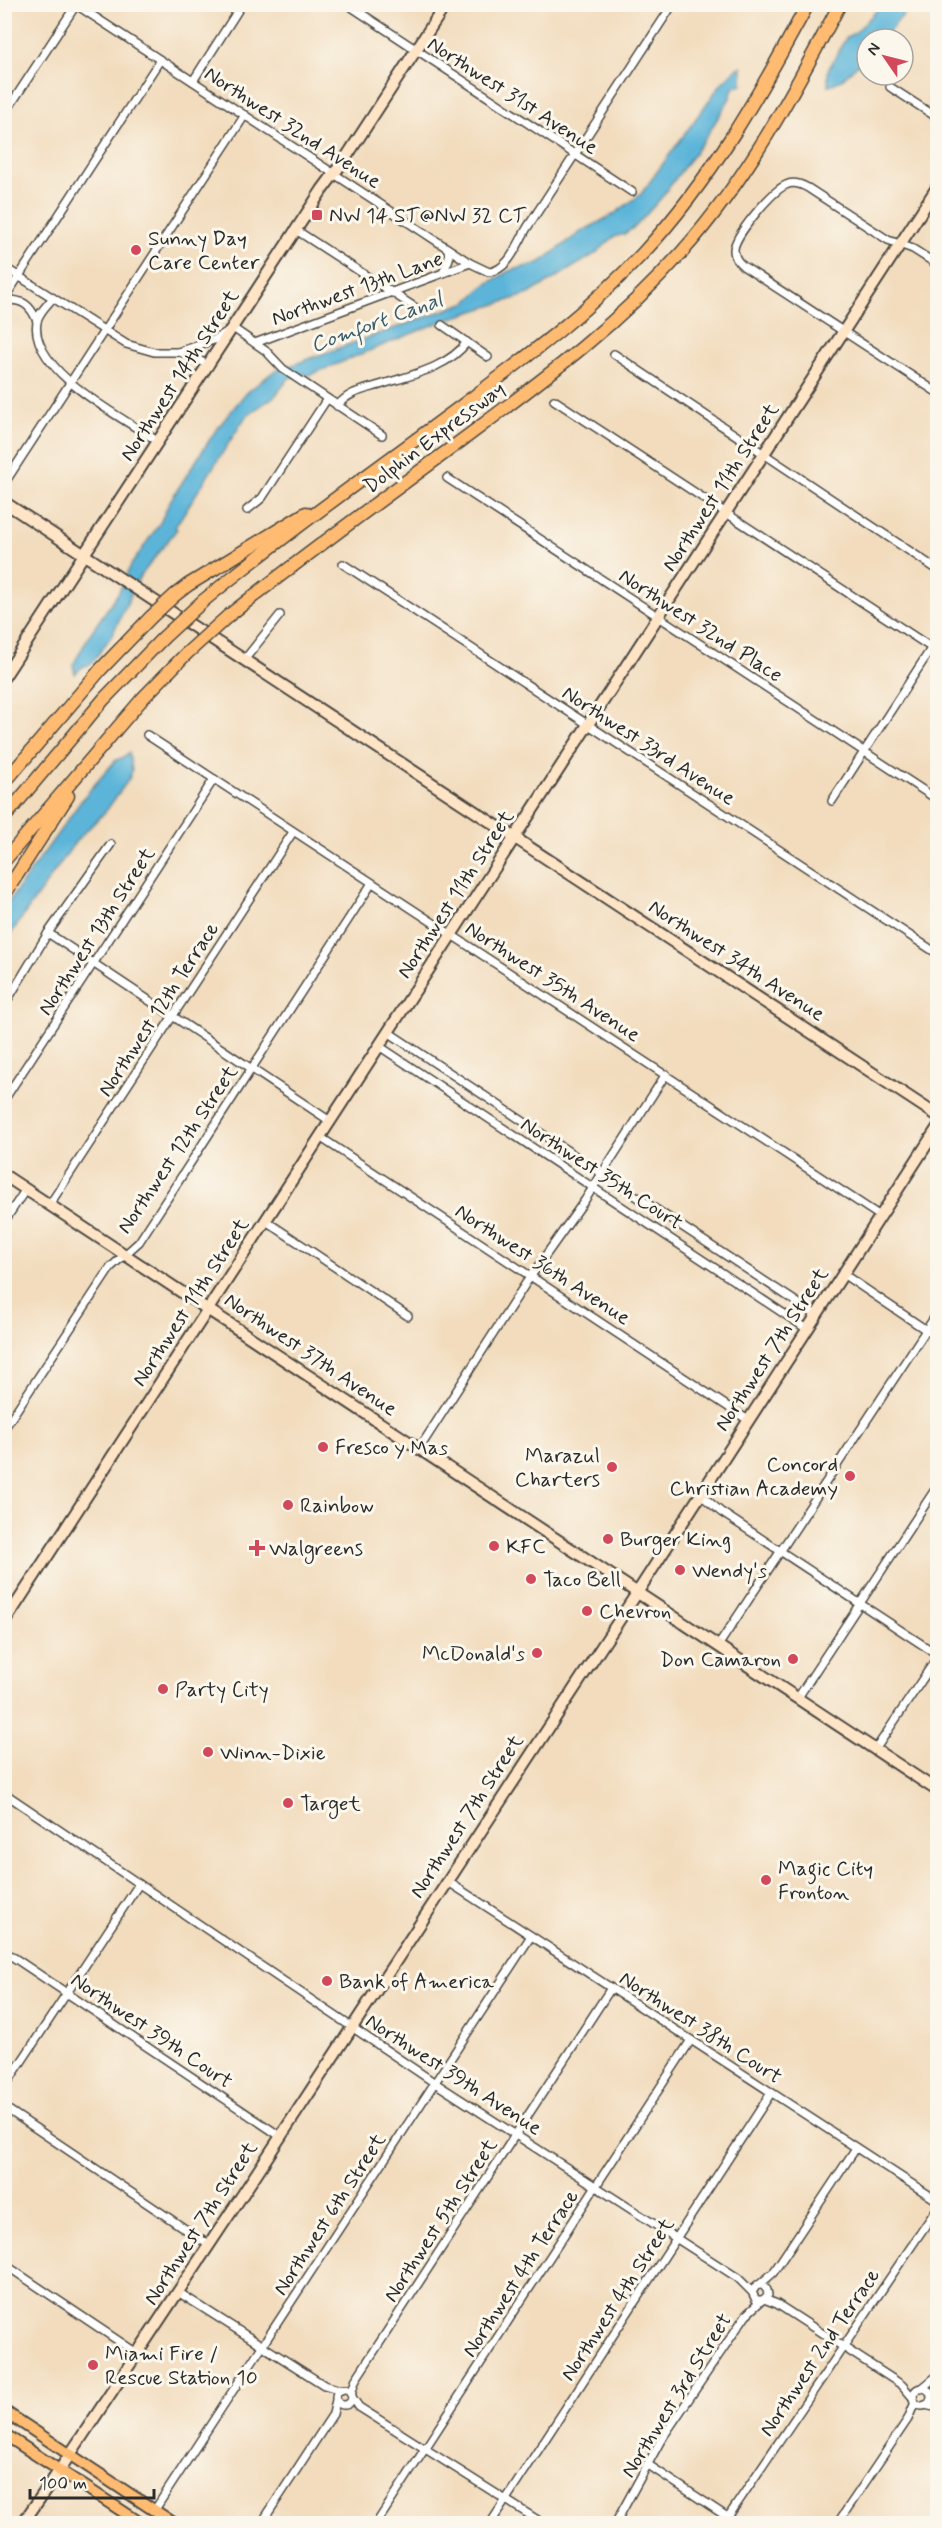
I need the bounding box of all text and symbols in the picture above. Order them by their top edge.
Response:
north arrow [855,27,915,87]
street label: Northwest 31st Avenue [422,30,603,162]
text: N [862,39,886,60]
street label: Northwest 32nd Avenue [199,60,386,196]
place label: NW 14 ST@NW 32 CT [329,202,527,230]
marker: NW 14 ST@NW 32 CT [310,208,324,222]
place label: Sunny Day Care Center [148,225,260,277]
marker: Sunny Day Care Center [129,243,143,257]
street label: Northwest 13th Lane [268,245,447,333]
street label: Northwest 14th Street [114,284,246,467]
water label: Comfort Canal [307,285,449,362]
street label: Dolphin Expressway [358,375,511,500]
street label: Northwest 11th Street [656,397,786,577]
street label: Northwest 32nd Place [613,562,788,689]
street label: Northwest 33rd Avenue [556,679,740,812]
street label: Northwest 11th Street [391,804,521,984]
street label: Northwest 13th Street [32,841,162,1021]
street label: Northwest 34th Avenue [643,893,830,1028]
street label: Northwest 35th Avenue [459,915,645,1049]
street label: Northwest 12th Terrace [92,917,226,1102]
street label: Northwest 12th Street [111,1059,245,1239]
street label: Northwest 35th Court [515,1111,688,1237]
street label: Northwest 36th Avenue [449,1198,636,1332]
street label: Northwest 11th Street [126,1212,256,1392]
street label: Northwest 7th Street [708,1262,836,1437]
street label: Northwest 37th Avenue [218,1286,402,1423]
place label: Fresco y Mas [335,1434,448,1462]
marker: Fresco y Mas [316,1440,330,1454]
place label: Marazul Charters [515,1442,600,1494]
place label: Concord Christian Academy [670,1451,838,1503]
marker: Marazul Charters [605,1460,619,1474]
marker: Concord Christian Academy [843,1469,857,1483]
place label: Rainbow [300,1492,374,1520]
marker: Rainbow [281,1498,295,1512]
place label: Burger King [620,1526,731,1555]
marker: Burger King [601,1532,615,1546]
place label: KFC [506,1533,546,1561]
place label: Walgreens [269,1535,363,1564]
marker: KFC [487,1539,501,1553]
marker: Walgreens [250,1541,264,1555]
place label: Wendy's [692,1557,767,1585]
marker: Wendy's [673,1563,687,1577]
place label: Taco Bell [543,1566,621,1594]
marker: Taco Bell [524,1572,538,1586]
place label: Chevron [599,1598,671,1626]
marker: Chevron [580,1604,594,1618]
place label: McDonald's [422,1640,525,1668]
marker: McDonald's [530,1646,544,1660]
place label: Don Camaron [660,1646,781,1674]
marker: Don Camaron [786,1652,800,1666]
place label: Party City [175,1676,269,1704]
marker: Party City [156,1682,170,1696]
street label: Northwest 7th Street [403,1729,531,1904]
place label: Winn-Dixie [220,1739,326,1767]
marker: Winn-Dixie [201,1745,215,1759]
place label: Target [300,1790,362,1819]
marker: Target [281,1796,295,1810]
place label: Magic City Fronton [778,1855,873,1907]
marker: Magic City Fronton [759,1873,773,1887]
street label: Northwest 38th Court [614,1965,787,2091]
street label: Northwest 39th Court [65,1966,238,2095]
place label: Bank of America [339,1968,494,1996]
marker: Bank of America [320,1974,334,1988]
street label: Northwest 39th Avenue [360,2007,547,2142]
street label: Northwest 6th Street [267,2128,393,2301]
street label: Northwest 5th Street [377,2133,505,2308]
street label: Northwest 7th Street [137,2136,265,2311]
street label: Northwest 4th Terrace [456,2184,586,2363]
street label: Northwest 4th Street [554,2212,682,2387]
street label: Northwest 2nd Terrace [753,2263,887,2442]
street label: Northwest 3rd Street [615,2308,739,2483]
place label: Miami Fire / Rescue Station 10 [105,2340,258,2392]
marker: Miami Fire / Rescue Station 10 [86,2358,100,2372]
scale bar [30,2462,154,2500]
text: 100 m [39,2472,87,2496]

